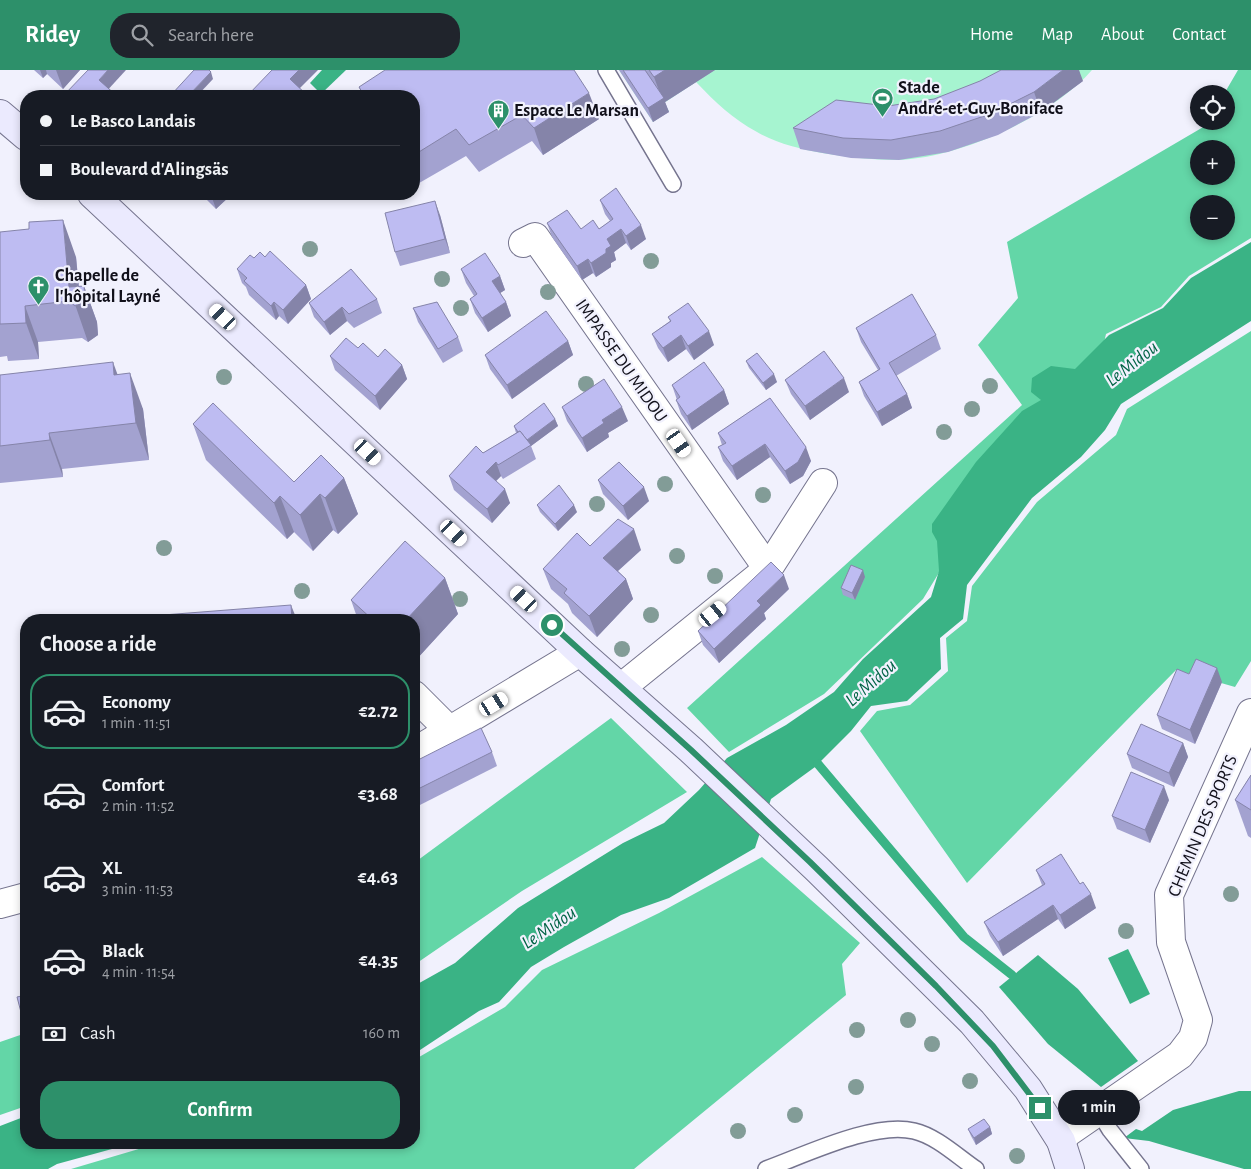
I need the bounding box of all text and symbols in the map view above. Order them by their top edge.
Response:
search box [110,13,460,58]
icon: search [128,21,156,49]
text: Ridey [25,23,80,47]
text: Search here [168,26,254,45]
text: Home [970,26,1013,44]
text: Map [1041,26,1073,44]
text: About [1101,26,1144,44]
text: Contact [1172,26,1226,44]
place label: Stade André-et-Guy-Boniface [898,79,1063,118]
map controls [1190,85,1235,240]
button: locate [1190,85,1235,130]
sports icon: Stade André-et-Guy-Boniface [870,86,894,117]
building icon: Espace Le Marsan [486,99,510,130]
place label: Espace Le Marsan [514,102,639,120]
text: Le Basco Landais [70,112,196,131]
button: + [1190,140,1235,185]
text: Boulevard d'Alingsäs [70,160,229,179]
button: − [1190,195,1235,240]
place label: Chapelle de l'hôpital Layné [55,267,161,306]
church icon: Chapelle de l'hôpital Layné [27,274,51,305]
street label: IMPASSE DU MIDOU [572,296,670,426]
car [206,301,239,333]
water label: Le Midou [1102,338,1162,390]
car [664,426,693,460]
car [351,436,384,468]
car [437,517,470,549]
car [507,583,540,615]
car [696,599,729,629]
route start [541,614,563,636]
text: Choose a ride [40,633,156,655]
water label: Le Midou [842,656,900,710]
icon: car [42,689,87,734]
car [477,690,510,718]
text: Economy [102,693,171,712]
text: €2.72 [359,702,398,721]
text: 1 min · 11:51 [102,715,171,731]
street label: CHEMIN DES SPORTS [1165,753,1241,899]
icon: car [42,772,87,817]
text: Comfort [102,776,164,795]
text: €3.68 [358,785,398,804]
text: 2 min · 11:52 [102,798,174,814]
icon: car [42,855,87,900]
text: XL [102,859,122,878]
text: €4.63 [358,868,398,887]
text: 3 min · 11:53 [102,881,173,897]
water label: Le Midou [518,903,580,953]
icon: car [42,938,87,983]
text: Black [102,942,144,961]
text: €4.35 [359,951,398,970]
text: 4 min · 11:54 [102,964,175,980]
icon: cash [40,1020,68,1048]
text: Cash [80,1024,116,1043]
text: 160 m [363,1025,400,1041]
button: Confirm [40,1081,400,1139]
callout: 1 min [1058,1090,1140,1126]
route end [1029,1097,1051,1119]
text: 1 min [1082,1099,1116,1115]

